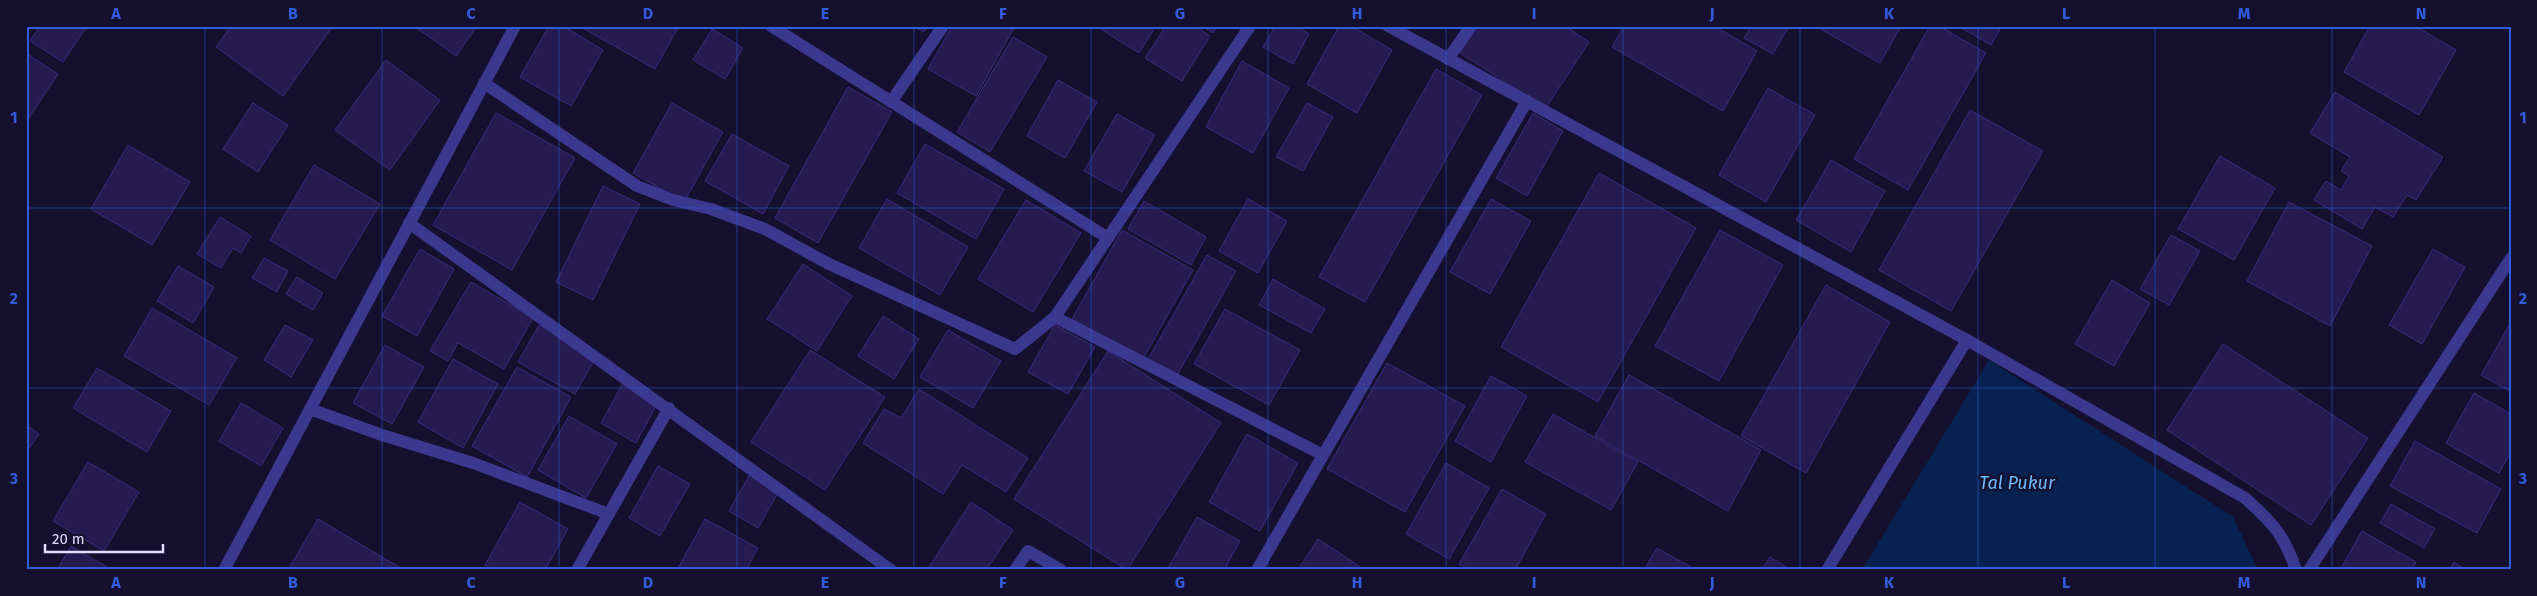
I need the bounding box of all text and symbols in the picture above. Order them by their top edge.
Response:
text: A [110,4,121,23]
text: B [288,4,298,23]
text: C [466,4,476,23]
text: D [643,4,653,23]
text: E [821,4,829,23]
text: F [999,4,1007,23]
text: G [1175,4,1185,23]
text: H [1352,4,1362,23]
text: I [1532,4,1536,23]
text: J [1708,4,1715,23]
text: K [1884,4,1895,23]
text: L [2062,4,2070,23]
text: M [2238,4,2251,23]
text: N [2416,4,2426,23]
text: 1 [10,108,18,127]
text: 1 [2519,108,2527,127]
text: 2 [10,289,18,308]
text: 2 [2519,289,2527,308]
text: 3 [9,469,18,488]
text: 3 [2518,469,2527,488]
water label: Tal Pukur [1979,472,2056,494]
scale bar [45,521,162,553]
text: 20 m [52,530,85,548]
text: A [110,573,121,592]
text: B [288,573,298,592]
text: C [466,573,476,592]
text: D [643,573,653,592]
text: E [821,573,829,592]
text: F [999,573,1007,592]
text: G [1175,573,1185,592]
text: H [1352,573,1362,592]
text: I [1532,573,1536,592]
text: J [1708,573,1715,592]
text: K [1884,573,1895,592]
text: L [2062,573,2070,592]
text: M [2238,573,2251,592]
text: N [2416,573,2426,592]

